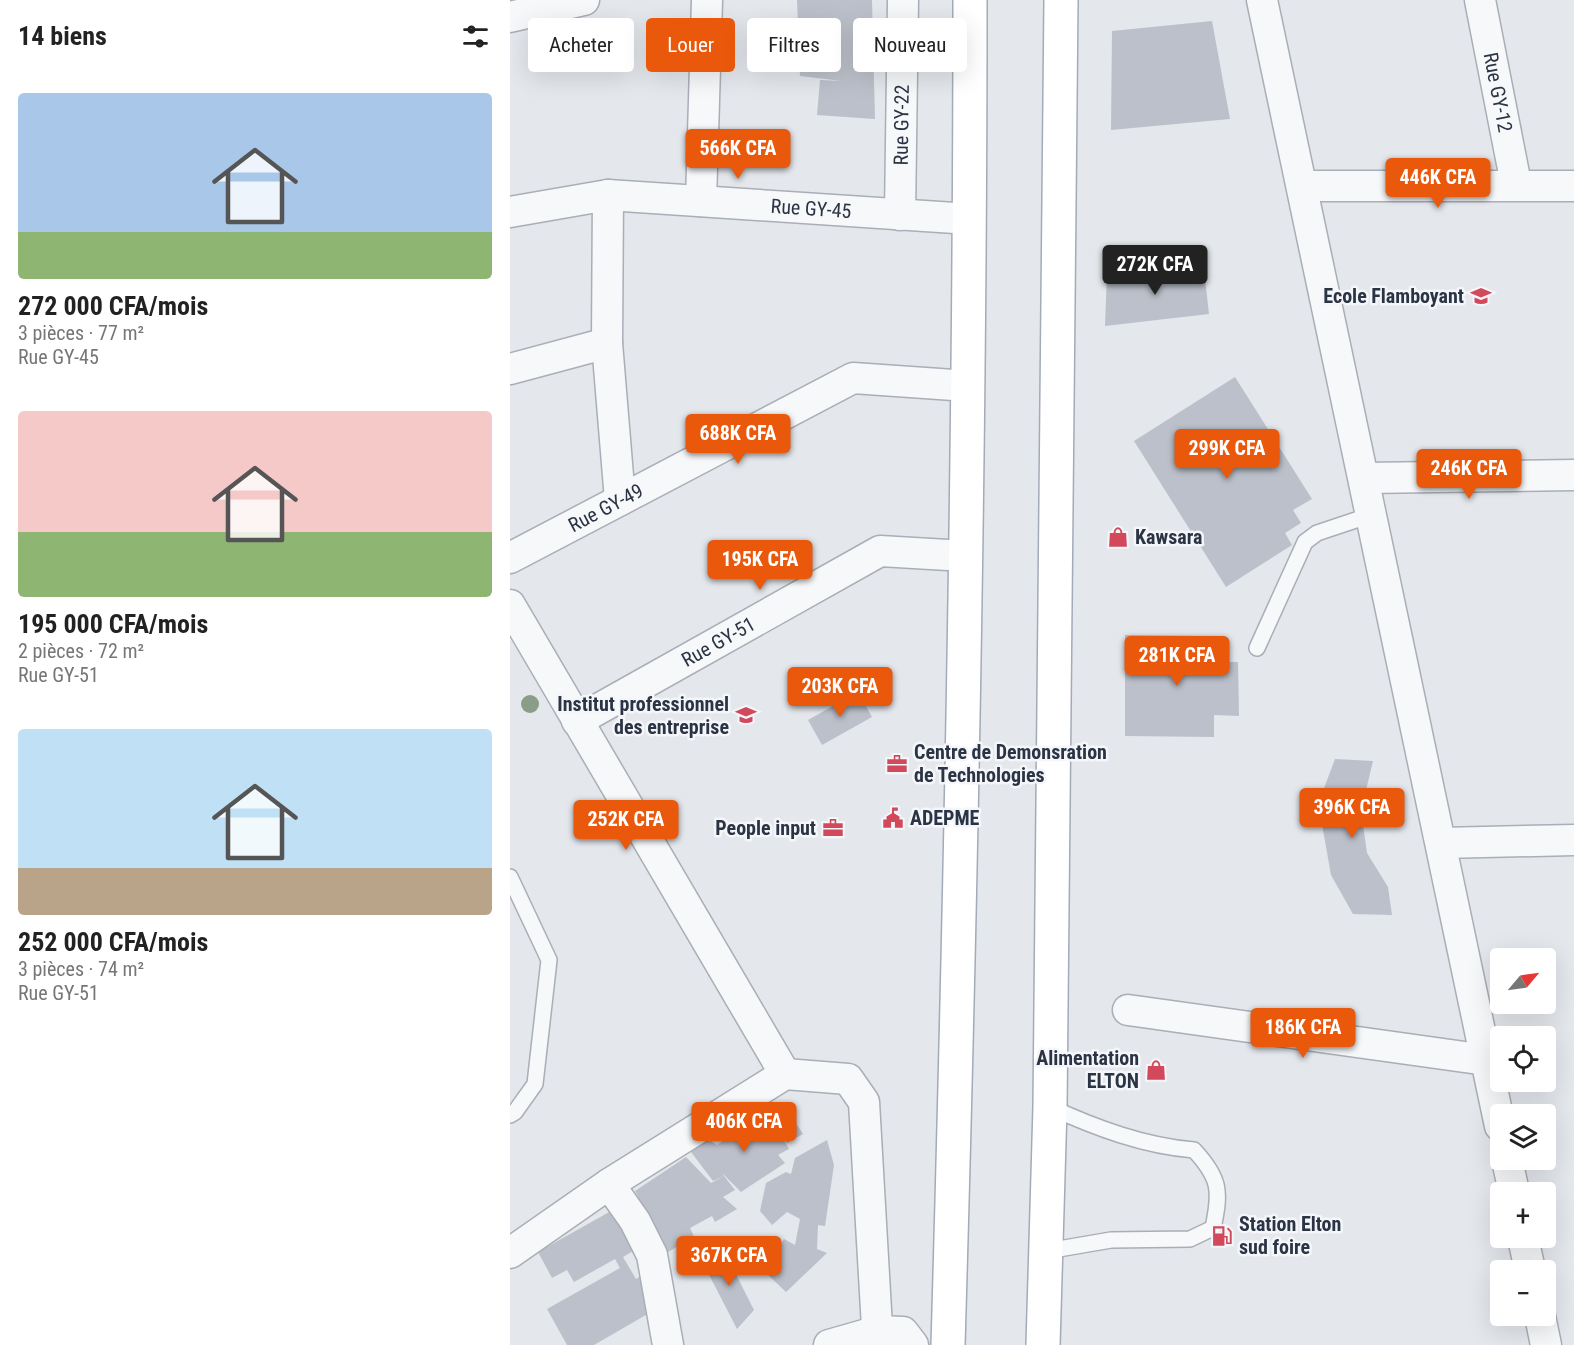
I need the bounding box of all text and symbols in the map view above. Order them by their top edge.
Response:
chip: Acheter [528,18,634,72]
chip: Louer [646,18,735,72]
chip: Filtres [747,18,841,72]
chip: Nouveau [853,18,967,72]
icon: filters [459,20,492,53]
text: 14 biens [18,21,107,51]
street label: Rue GY-12 [1479,50,1518,134]
street label: Rue GY-22 [889,84,914,166]
pin: 566K CFA [676,129,800,180]
icon: home [201,132,309,240]
text: 566K CFA [700,136,777,160]
pin: 446K CFA [1376,158,1500,209]
text: 446K CFA [1400,165,1477,189]
street label: Rue GY-45 [770,194,852,223]
pin: 272K CFA [1093,245,1217,296]
text: 272K CFA [1117,252,1194,276]
place label: Ecole Flamboyant [1323,284,1464,308]
school or university icon: Ecole Flamboyant [1469,284,1493,308]
text: 272 000 CFA/mois [18,291,208,321]
text: 3 pièces · 77 m² [18,321,144,345]
text: Rue GY-45 [18,345,99,369]
pin: 688K CFA [676,414,800,465]
text: 688K CFA [700,421,777,445]
pin: 299K CFA [1165,429,1289,480]
text: 299K CFA [1189,436,1266,460]
pin: 246K CFA [1407,449,1531,500]
icon: home [201,450,309,558]
text: 246K CFA [1431,456,1508,480]
street label: Rue GY-49 [564,478,647,537]
shop icon: Kawsara [1106,525,1130,549]
place label: Kawsara [1135,525,1202,549]
pin: 195K CFA [698,540,822,591]
text: 195K CFA [722,547,799,571]
text: 195 000 CFA/mois [18,609,208,639]
street label: Rue GY-51 [677,611,759,672]
pin: 281K CFA [1115,636,1239,687]
text: 2 pièces · 72 m² [18,639,144,663]
text: 281K CFA [1139,643,1216,667]
text: Rue GY-51 [18,663,99,687]
pin: 203K CFA [778,667,902,718]
text: 203K CFA [802,674,879,698]
place label: Institut professionnel des entreprise [557,692,729,739]
school or university icon: Institut professionnel des entreprise [734,703,758,727]
place label: Centre de Demonsration de Technologies [914,740,1107,787]
office icon: Centre de Demonsration de Technologies [885,752,909,776]
icon: home [201,768,309,876]
pin: 396K CFA [1290,788,1414,839]
text: 396K CFA [1314,795,1391,819]
pin: 252K CFA [564,800,688,851]
public building icon: ADEPME [881,806,905,830]
place label: ADEPME [910,806,980,830]
text: 252K CFA [588,807,665,831]
place label: People input [715,816,816,840]
office icon: People input [821,816,845,840]
text: 252 000 CFA/mois [18,927,208,957]
north arrow [1490,948,1556,1014]
map controls [1490,948,1556,1326]
text: 3 pièces · 74 m² [18,957,144,981]
text: Rue GY-51 [18,981,99,1005]
pin: 186K CFA [1241,1008,1365,1059]
text: 186K CFA [1265,1015,1342,1039]
button: locate [1490,1026,1556,1092]
place label: Alimentation ELTON [1036,1046,1139,1093]
shop icon: Alimentation ELTON [1144,1058,1168,1082]
pin: 406K CFA [682,1102,806,1153]
button: layers [1490,1104,1556,1170]
text: 406K CFA [706,1109,783,1133]
button: + [1490,1182,1556,1248]
place label: Station Elton sud foire [1239,1212,1341,1259]
fuel station icon: Station Elton sud foire [1210,1224,1234,1248]
pin: 367K CFA [667,1236,791,1287]
text: 367K CFA [691,1243,768,1267]
button: − [1490,1260,1556,1326]

